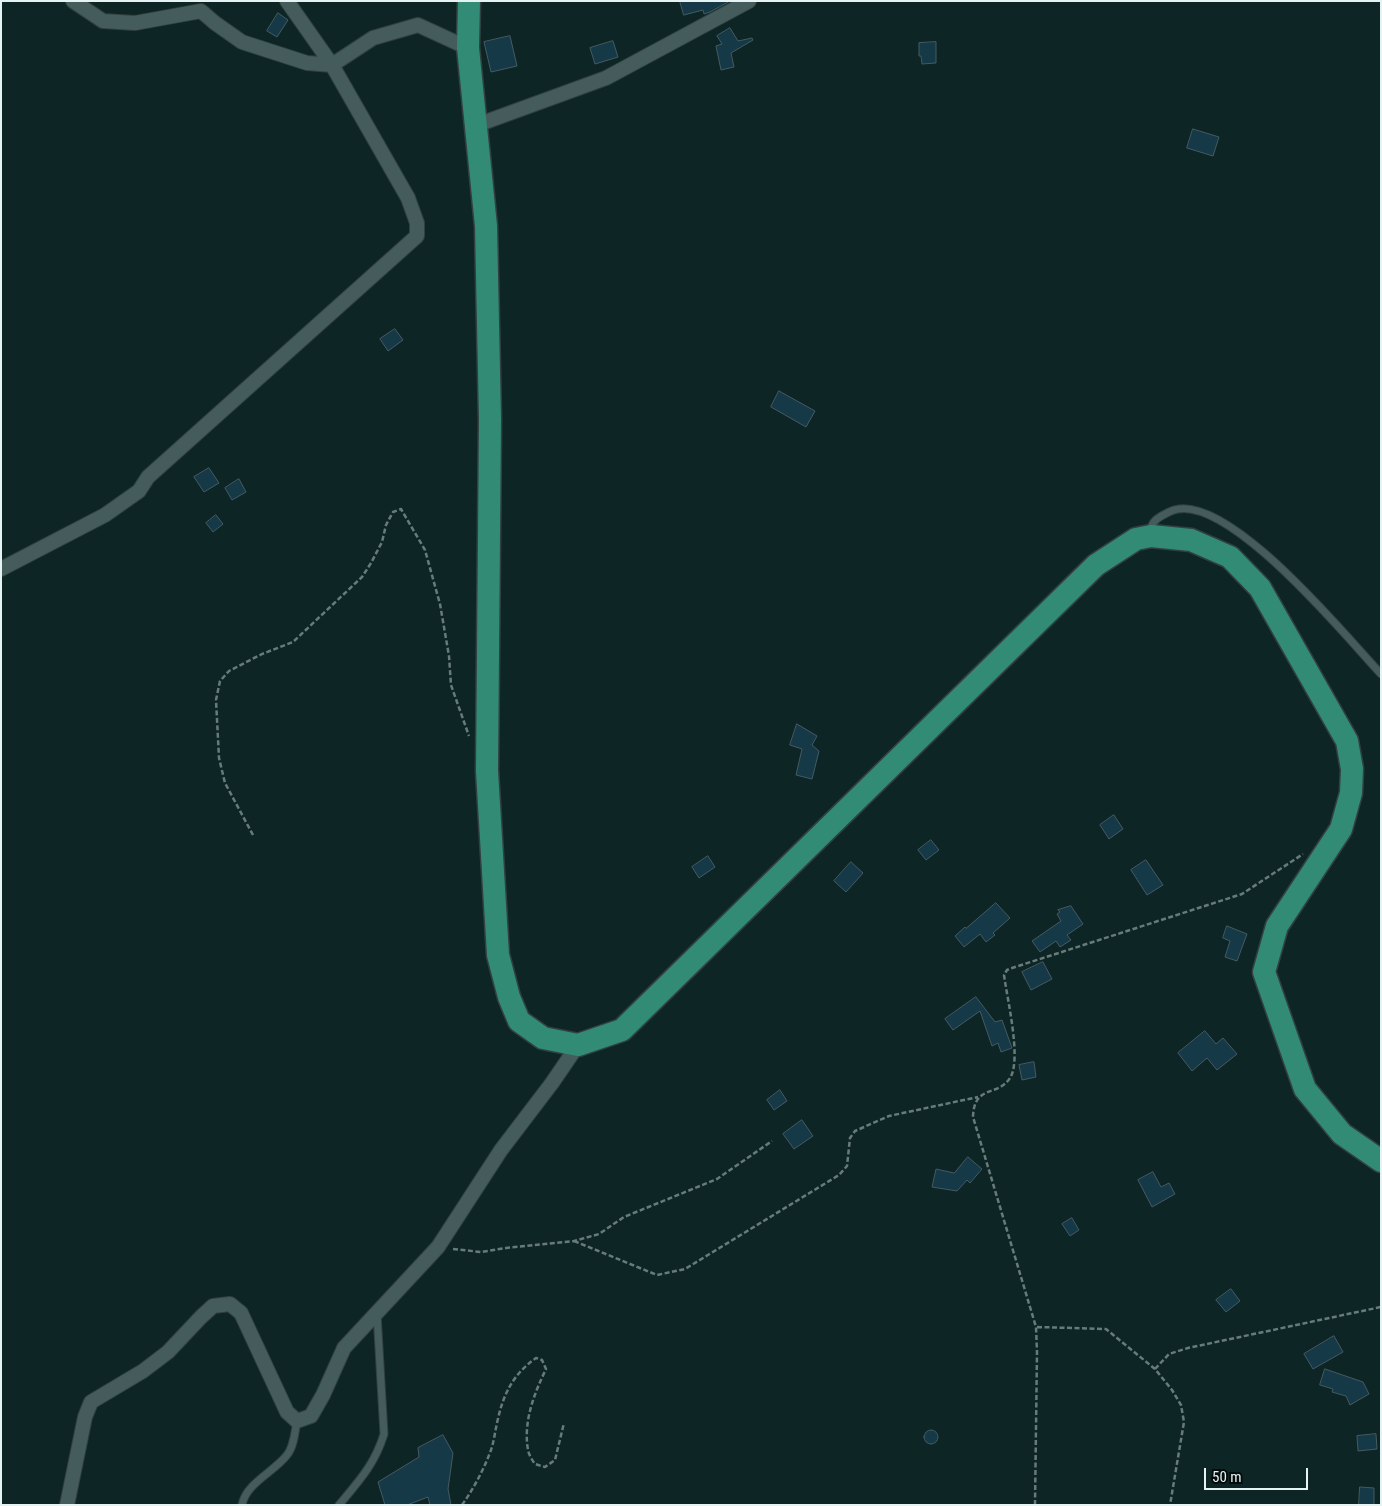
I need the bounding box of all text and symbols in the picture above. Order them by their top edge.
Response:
scale bar [1207,1458,1311,1490]
text: 50 m [1212,1468,1242,1486]

